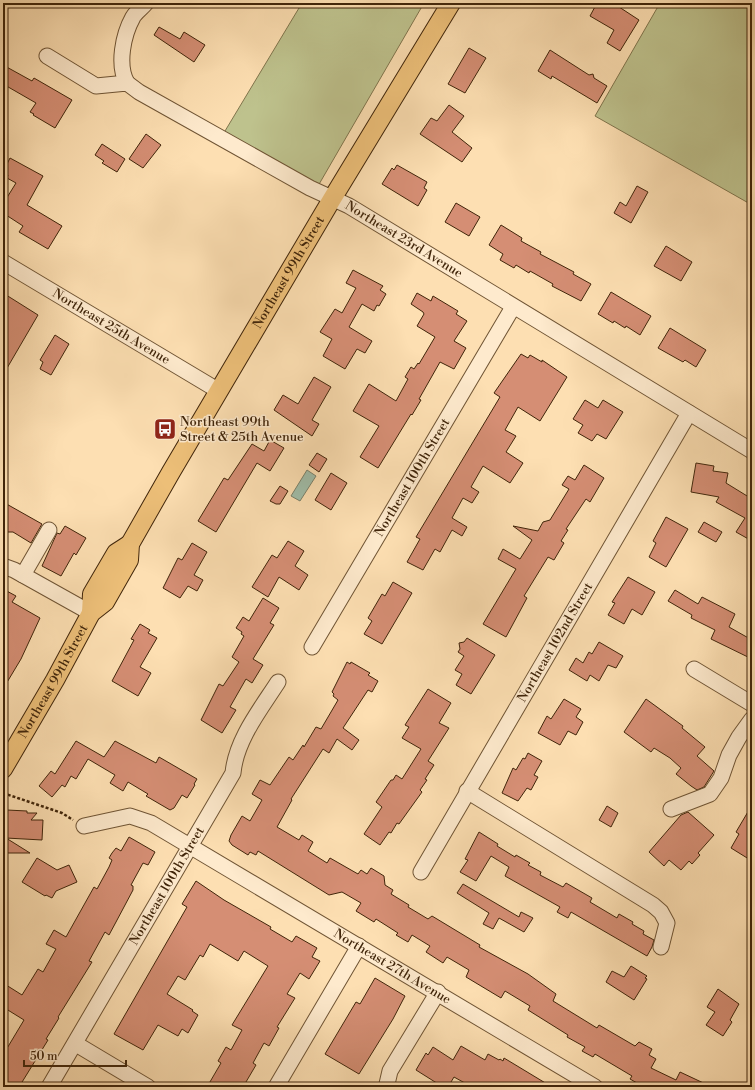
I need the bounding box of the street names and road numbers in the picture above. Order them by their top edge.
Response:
street label: Northeast 23rd Avenue [342,198,466,281]
street label: Northeast 99th Street [249,213,328,332]
street label: Northeast 25th Avenue [49,285,173,368]
street label: Northeast 100th Street [371,415,454,539]
street label: Northeast 102nd Street [514,579,596,705]
street label: Northeast 99th Street [15,621,92,741]
street label: Northeast 100th Street [126,824,208,948]
street label: Northeast 27th Avenue [331,925,454,1008]

